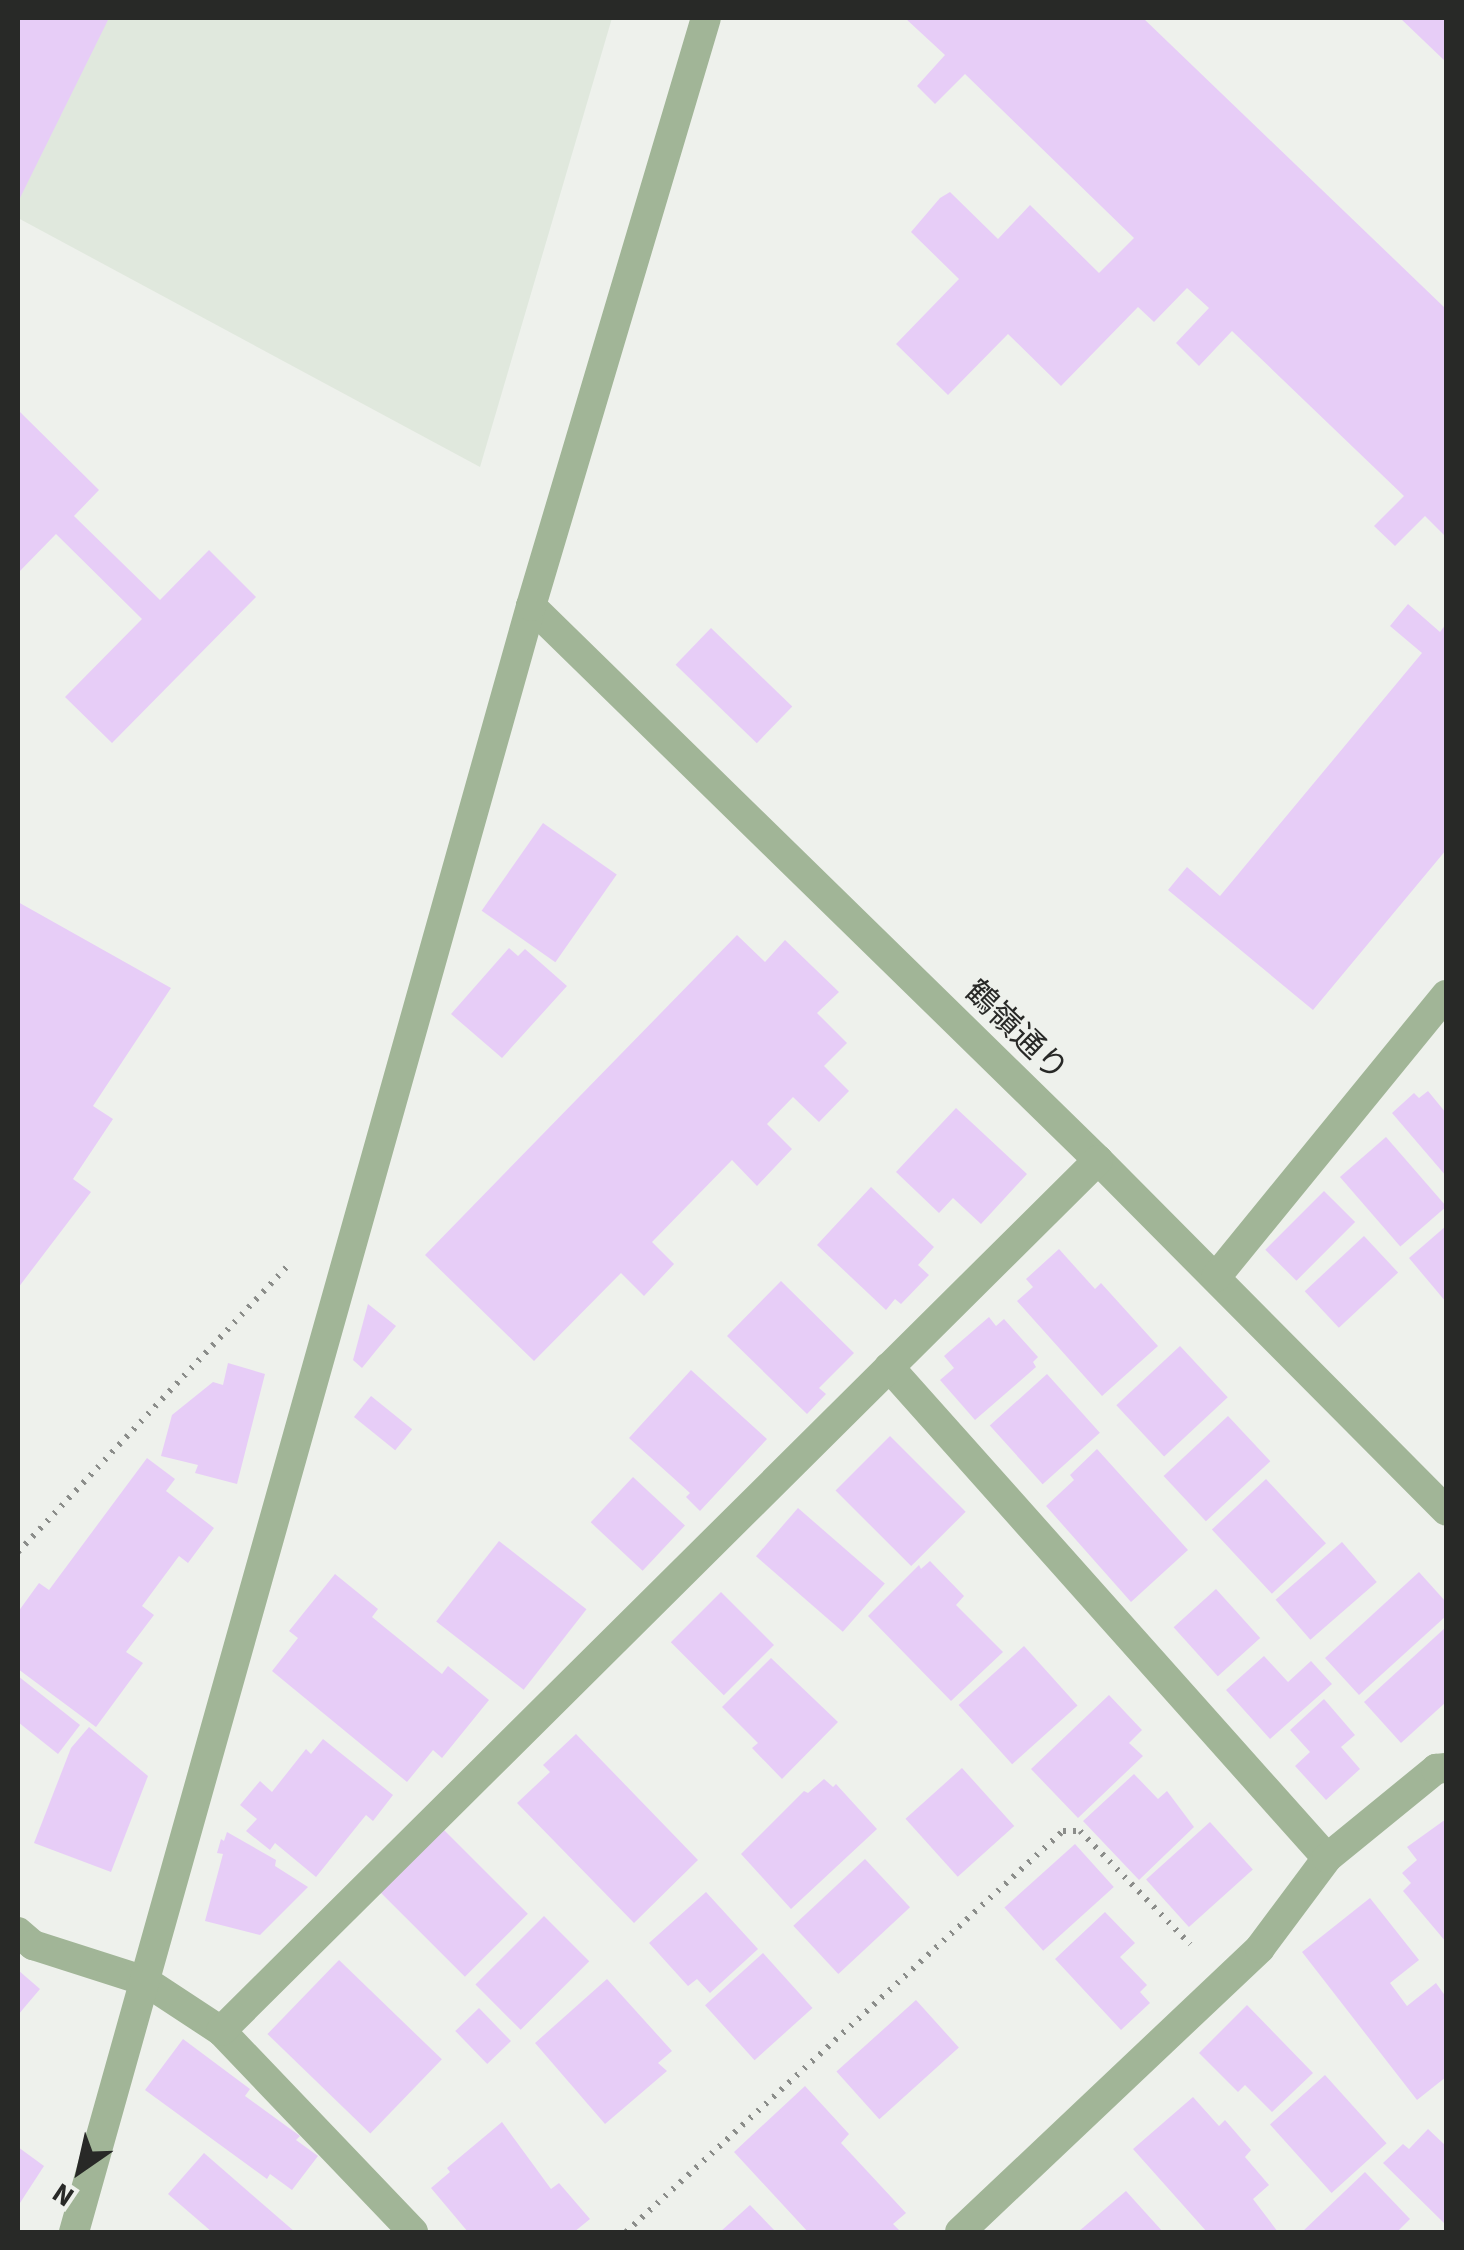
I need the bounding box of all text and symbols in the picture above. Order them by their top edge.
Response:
street label: 鶴嶺通り [957,973,1075,1089]
north arrow [30,2120,130,2220]
text: N [44,2173,82,2217]

